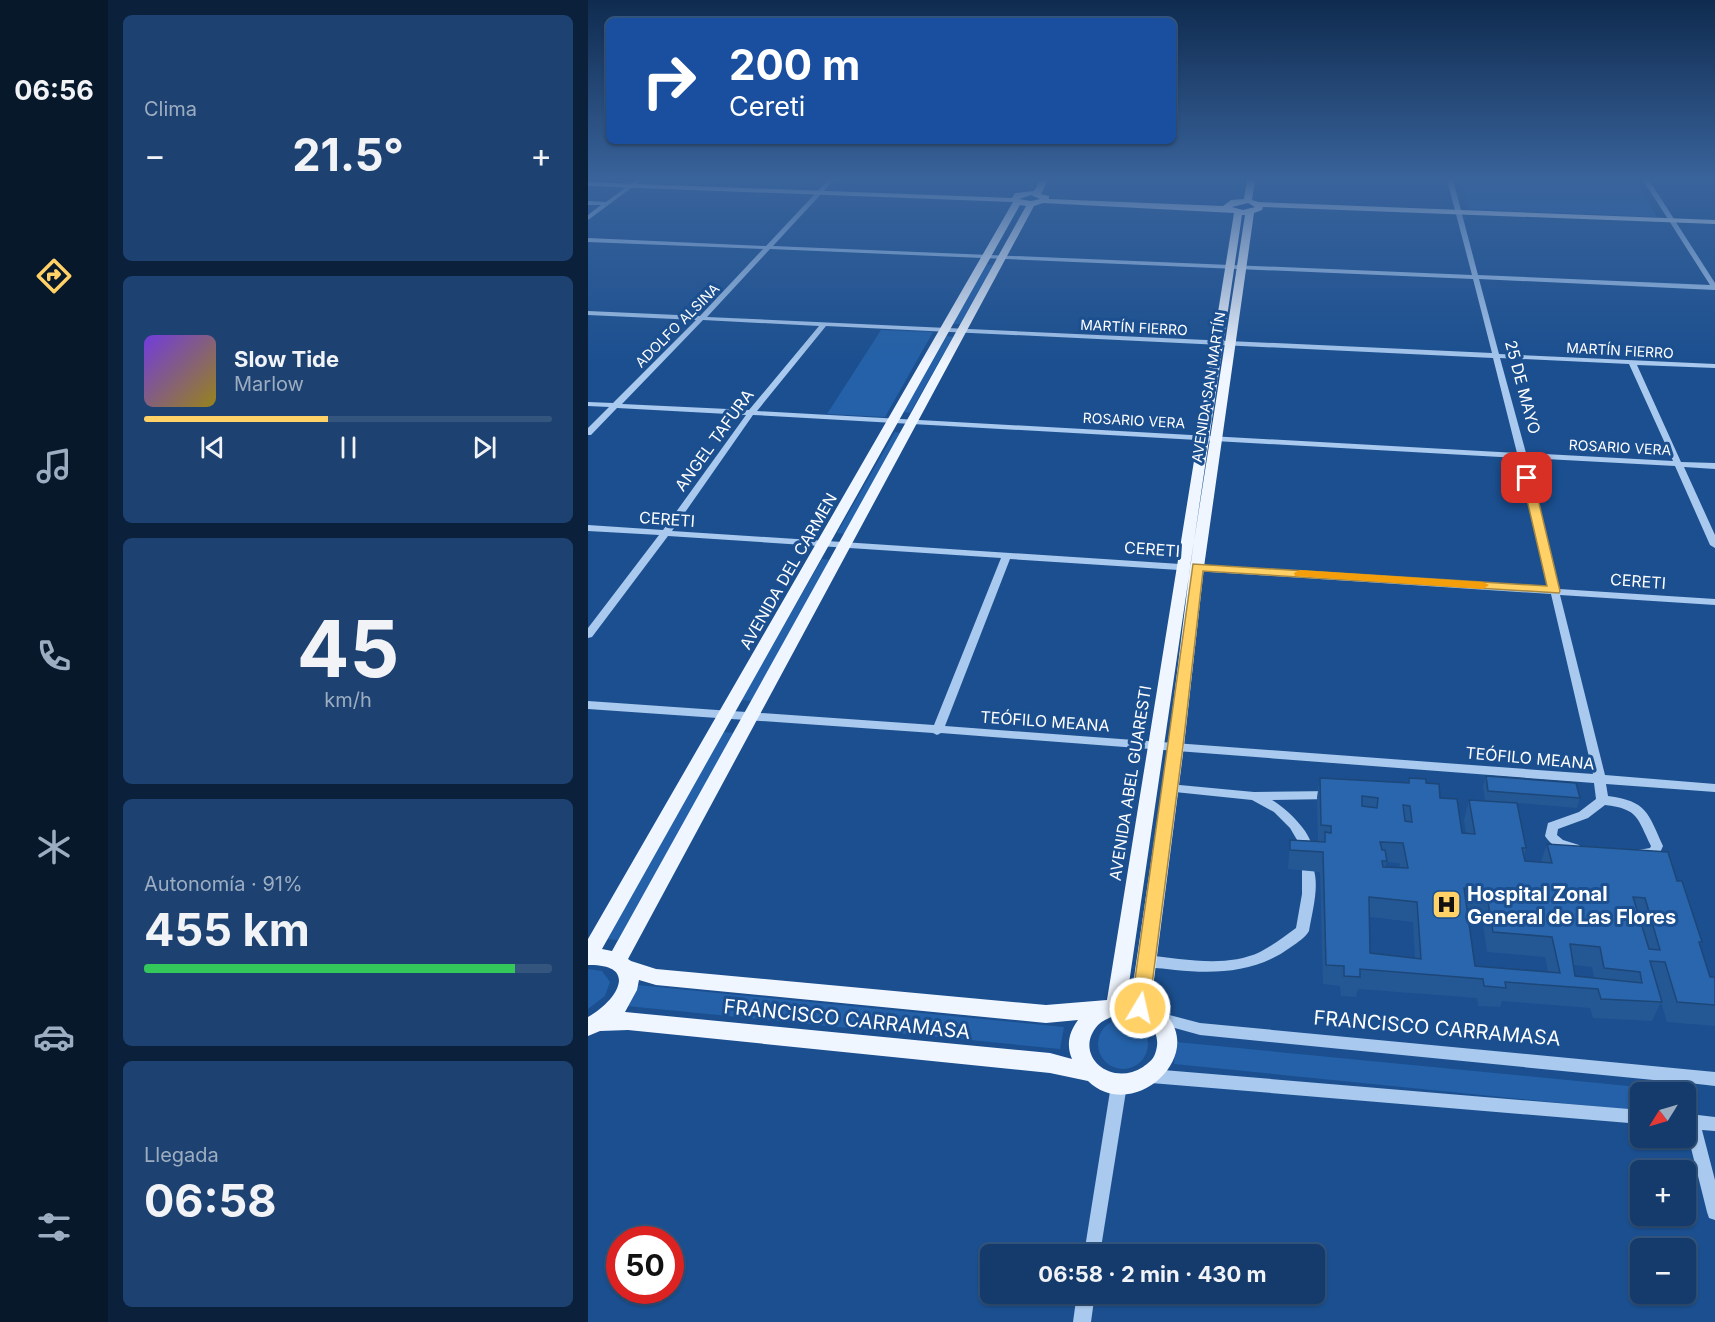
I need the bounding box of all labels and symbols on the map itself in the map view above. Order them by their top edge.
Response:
street label: ADOLFO ALSINA [631,279,723,371]
street label: AVENIDA SAN MARTÍN [1188,311,1228,463]
street label: MARTÍN FIERRO [1080,316,1188,338]
street label: 25 DE MAYO [1501,338,1545,436]
street label: MARTÍN FIERRO [1566,339,1674,361]
street label: ANGEL TAFURA [670,385,758,495]
street label: ROSARIO VERA [1082,409,1186,431]
street label: ROSARIO VERA [1568,436,1672,458]
pin [1501,452,1552,503]
street label: AVENIDA DEL CARMEN [735,489,841,653]
street label: CERETI [638,507,696,531]
street label: CERETI [1123,537,1181,561]
street label: CERETI [1609,569,1667,593]
street label: AVENIDA ABEL GUARESTI [1105,684,1155,882]
street label: TEÓFILO MEANA [980,707,1110,735]
street label: TEÓFILO MEANA [1465,742,1595,774]
place label: Hospital Zonal General de Las Flores [1467,882,1676,929]
hospital icon: Hospital Zonal General de Las Flores [1430,889,1462,921]
position arrow [1108,976,1172,1040]
street label: FRANCISCO CARRAMASA [722,994,972,1044]
street label: FRANCISCO CARRAMASA [1312,1005,1562,1051]
north arrow [1630,1082,1696,1148]
speed limit sign: 50 [606,1226,684,1304]

